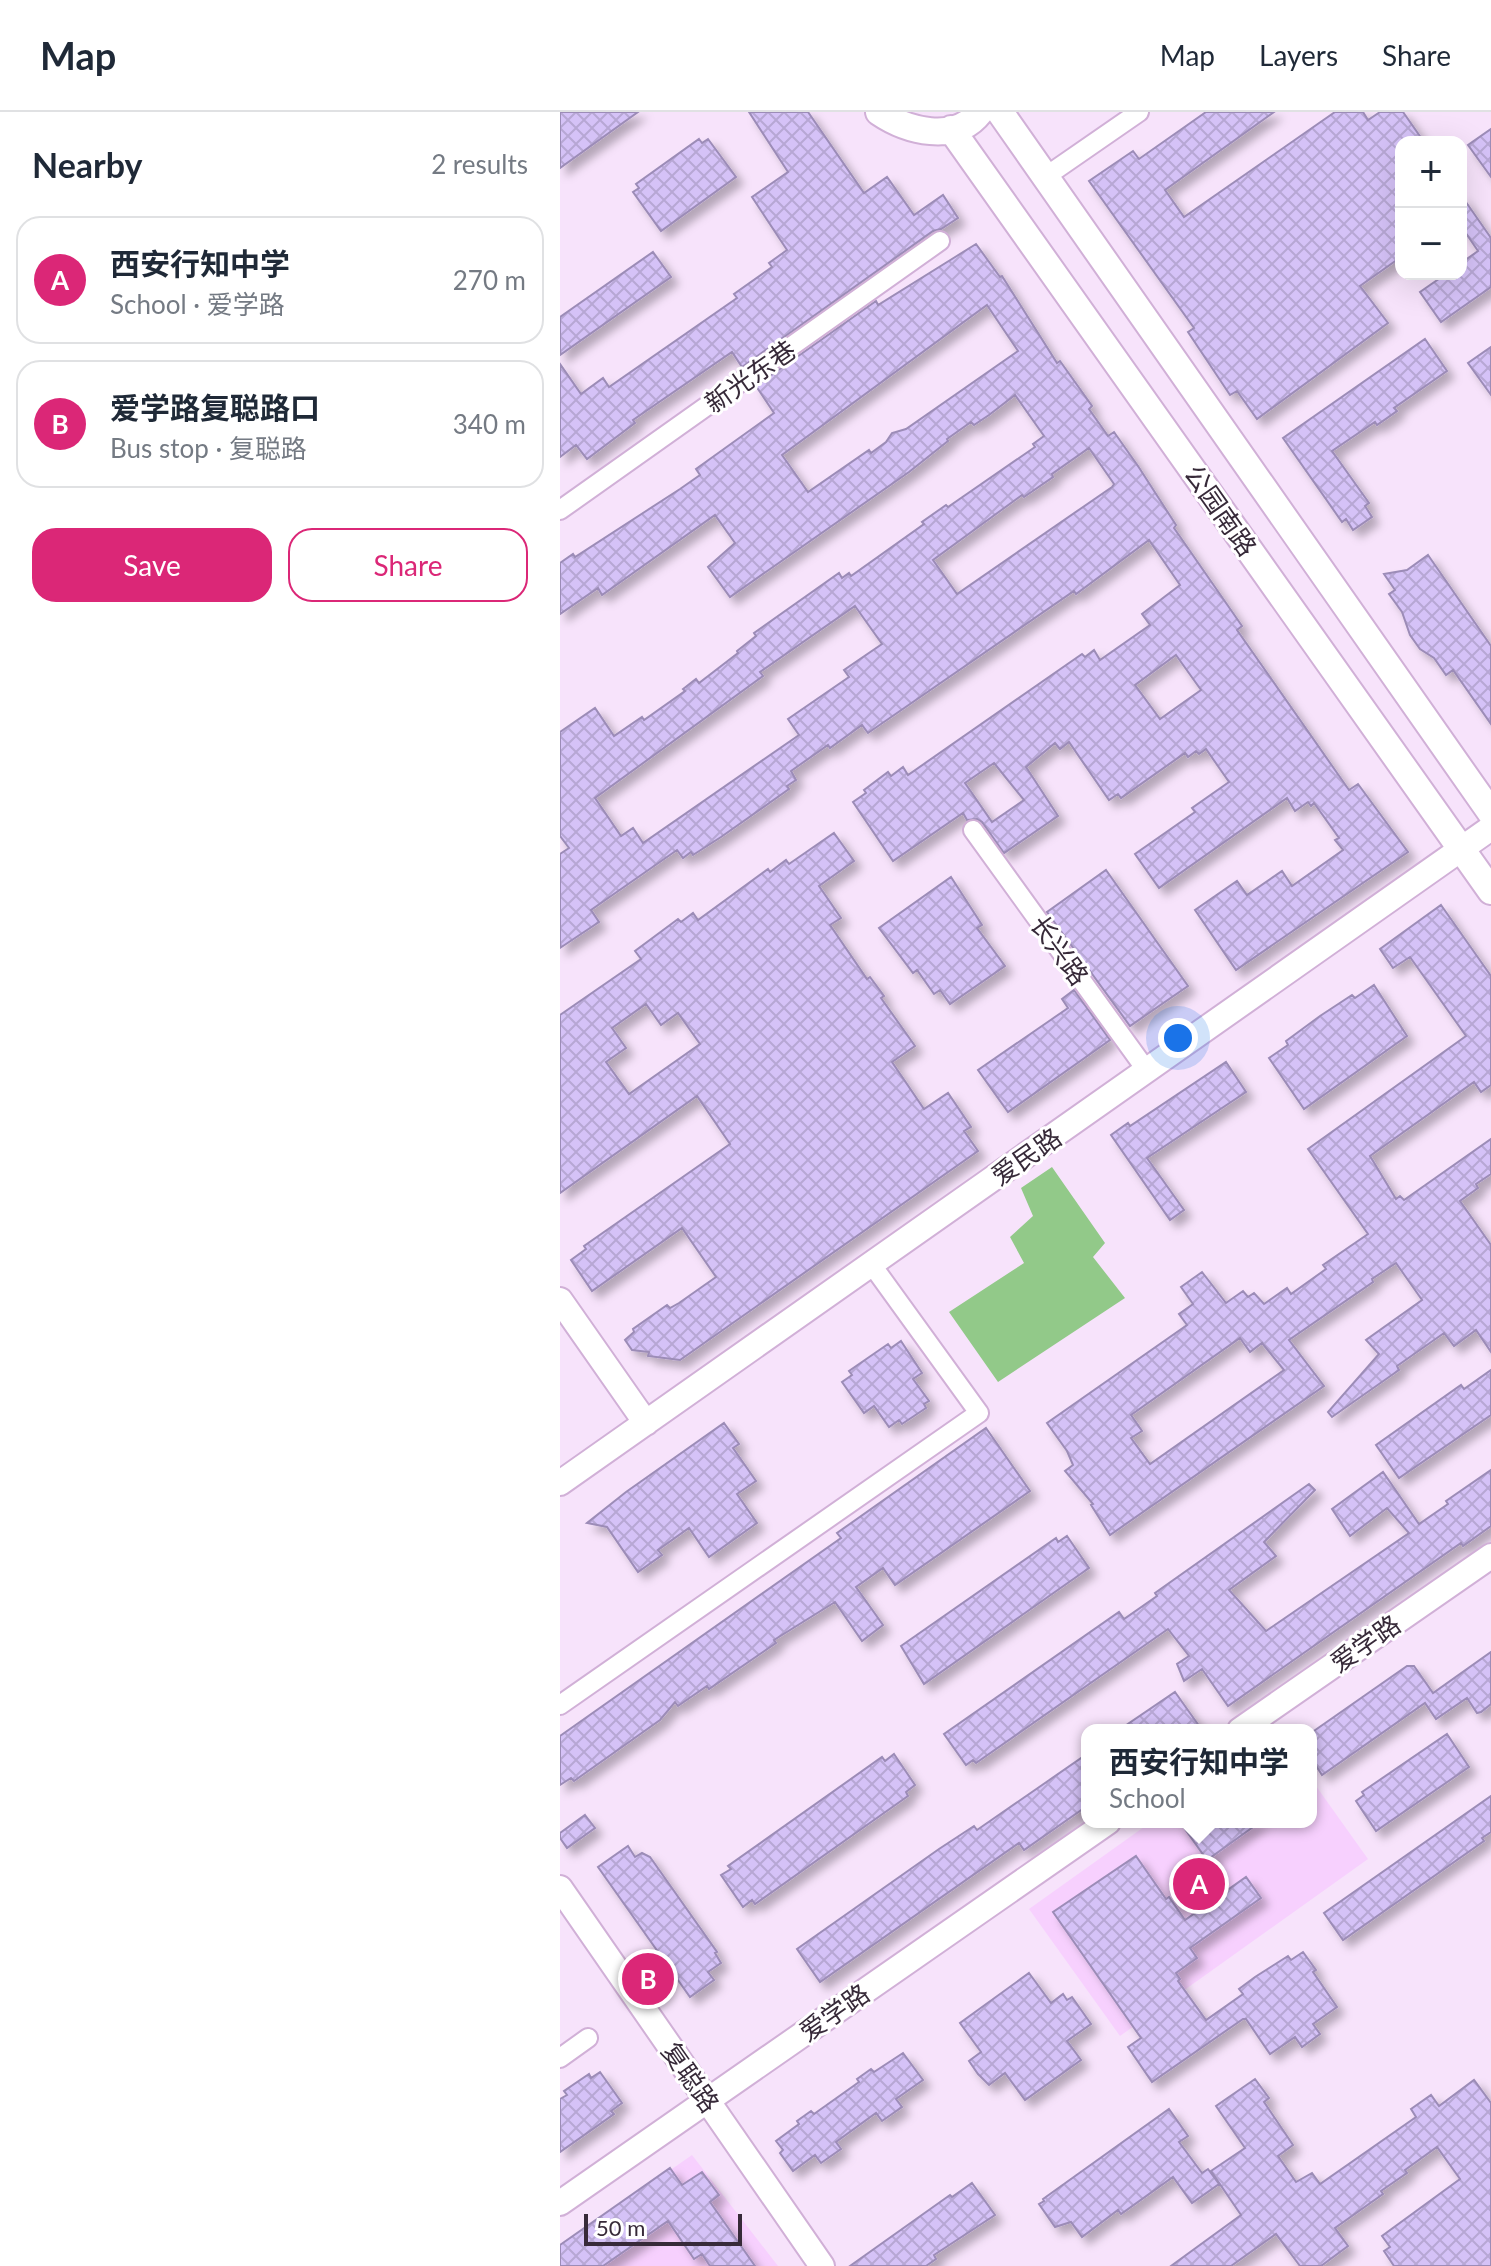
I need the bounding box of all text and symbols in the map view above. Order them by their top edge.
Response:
text: Map [40,32,116,78]
text: Map [1160,38,1215,72]
text: Layers [1259,38,1338,72]
text: Share [1382,38,1451,72]
map controls [1395,136,1467,280]
button: + [1395,136,1467,208]
text: Nearby [32,144,143,185]
text: 2 results [431,148,528,180]
button: − [1395,208,1467,280]
text: 西安行知中学 [110,245,290,281]
text: A [51,264,69,296]
text: 270 m [453,264,526,296]
text: School · 爱学路 [110,288,285,320]
street label: 新光东巷 [698,333,802,419]
text: 爱学路复聪路口 [110,389,320,425]
text: B [51,408,69,440]
text: 340 m [453,408,526,440]
text: Bus stop · 复聪路 [110,432,307,464]
street label: 公园南路 [1178,458,1264,562]
button: Save [32,528,272,602]
button: Share [288,528,528,602]
street label: 长兴路 [1024,909,1096,991]
your location [1158,1018,1198,1058]
street label: 爱民路 [985,1121,1067,1191]
street label: 爱学路 [1324,1608,1406,1678]
popup [1081,1724,1317,1828]
text: 西安行知中学 [1109,1743,1289,1779]
text: School [1109,1782,1186,1814]
pin: A [1173,1854,1225,1914]
pin: B [622,1949,674,2009]
street label: 爱学路 [793,1977,875,2047]
street label: 复聪路 [656,2036,726,2118]
scale bar [584,2210,742,2246]
text: 50 m [596,2214,645,2241]

